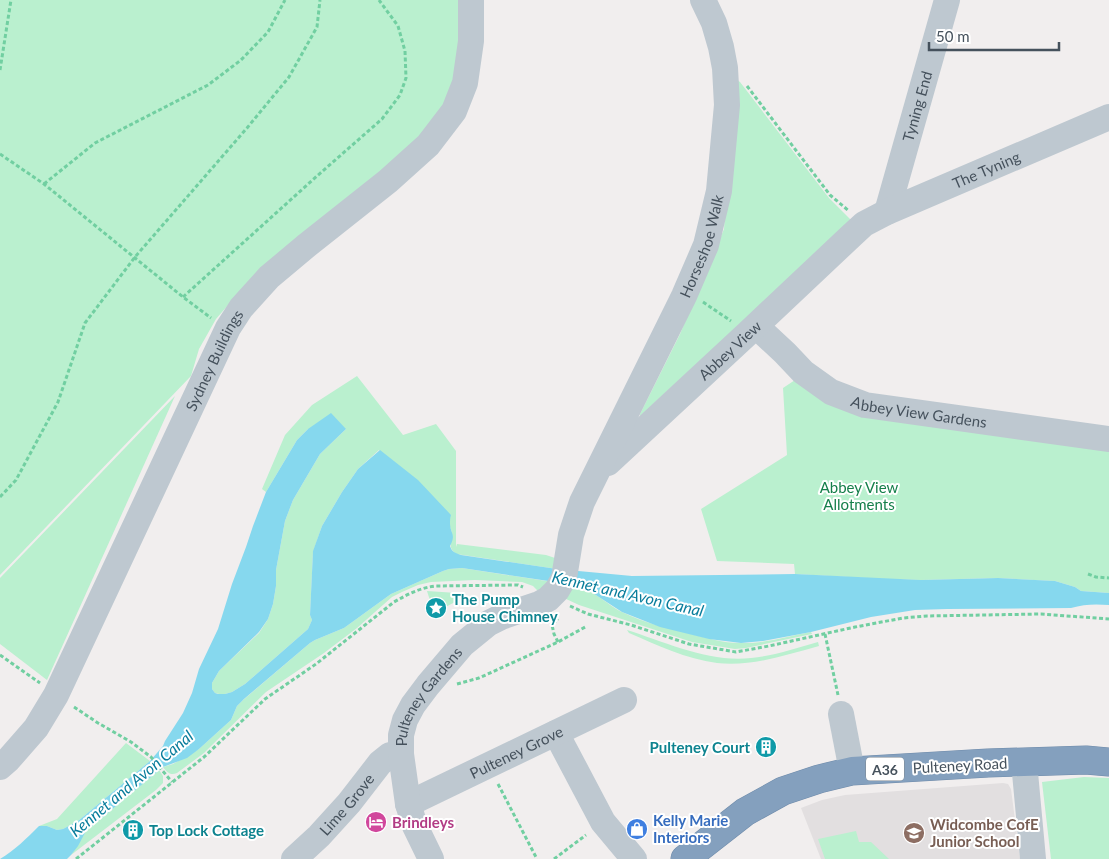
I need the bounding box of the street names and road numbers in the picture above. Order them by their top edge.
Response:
street label: Tyning End [898,69,935,144]
street label: The Tyning [950,147,1023,192]
street label: Horseshoe Walk [675,192,727,300]
street label: Sydney Buildings [181,306,247,414]
street label: Abbey View [695,317,765,383]
street label: Abbey View Gardens [849,392,988,431]
street label: Pulteney Gardens [392,643,466,746]
street label: Pulteney Grove [467,722,566,782]
street label: Pulteney Road [912,754,1008,776]
road number: A36 [866,758,904,781]
street label: Lime Grove [315,770,378,839]

